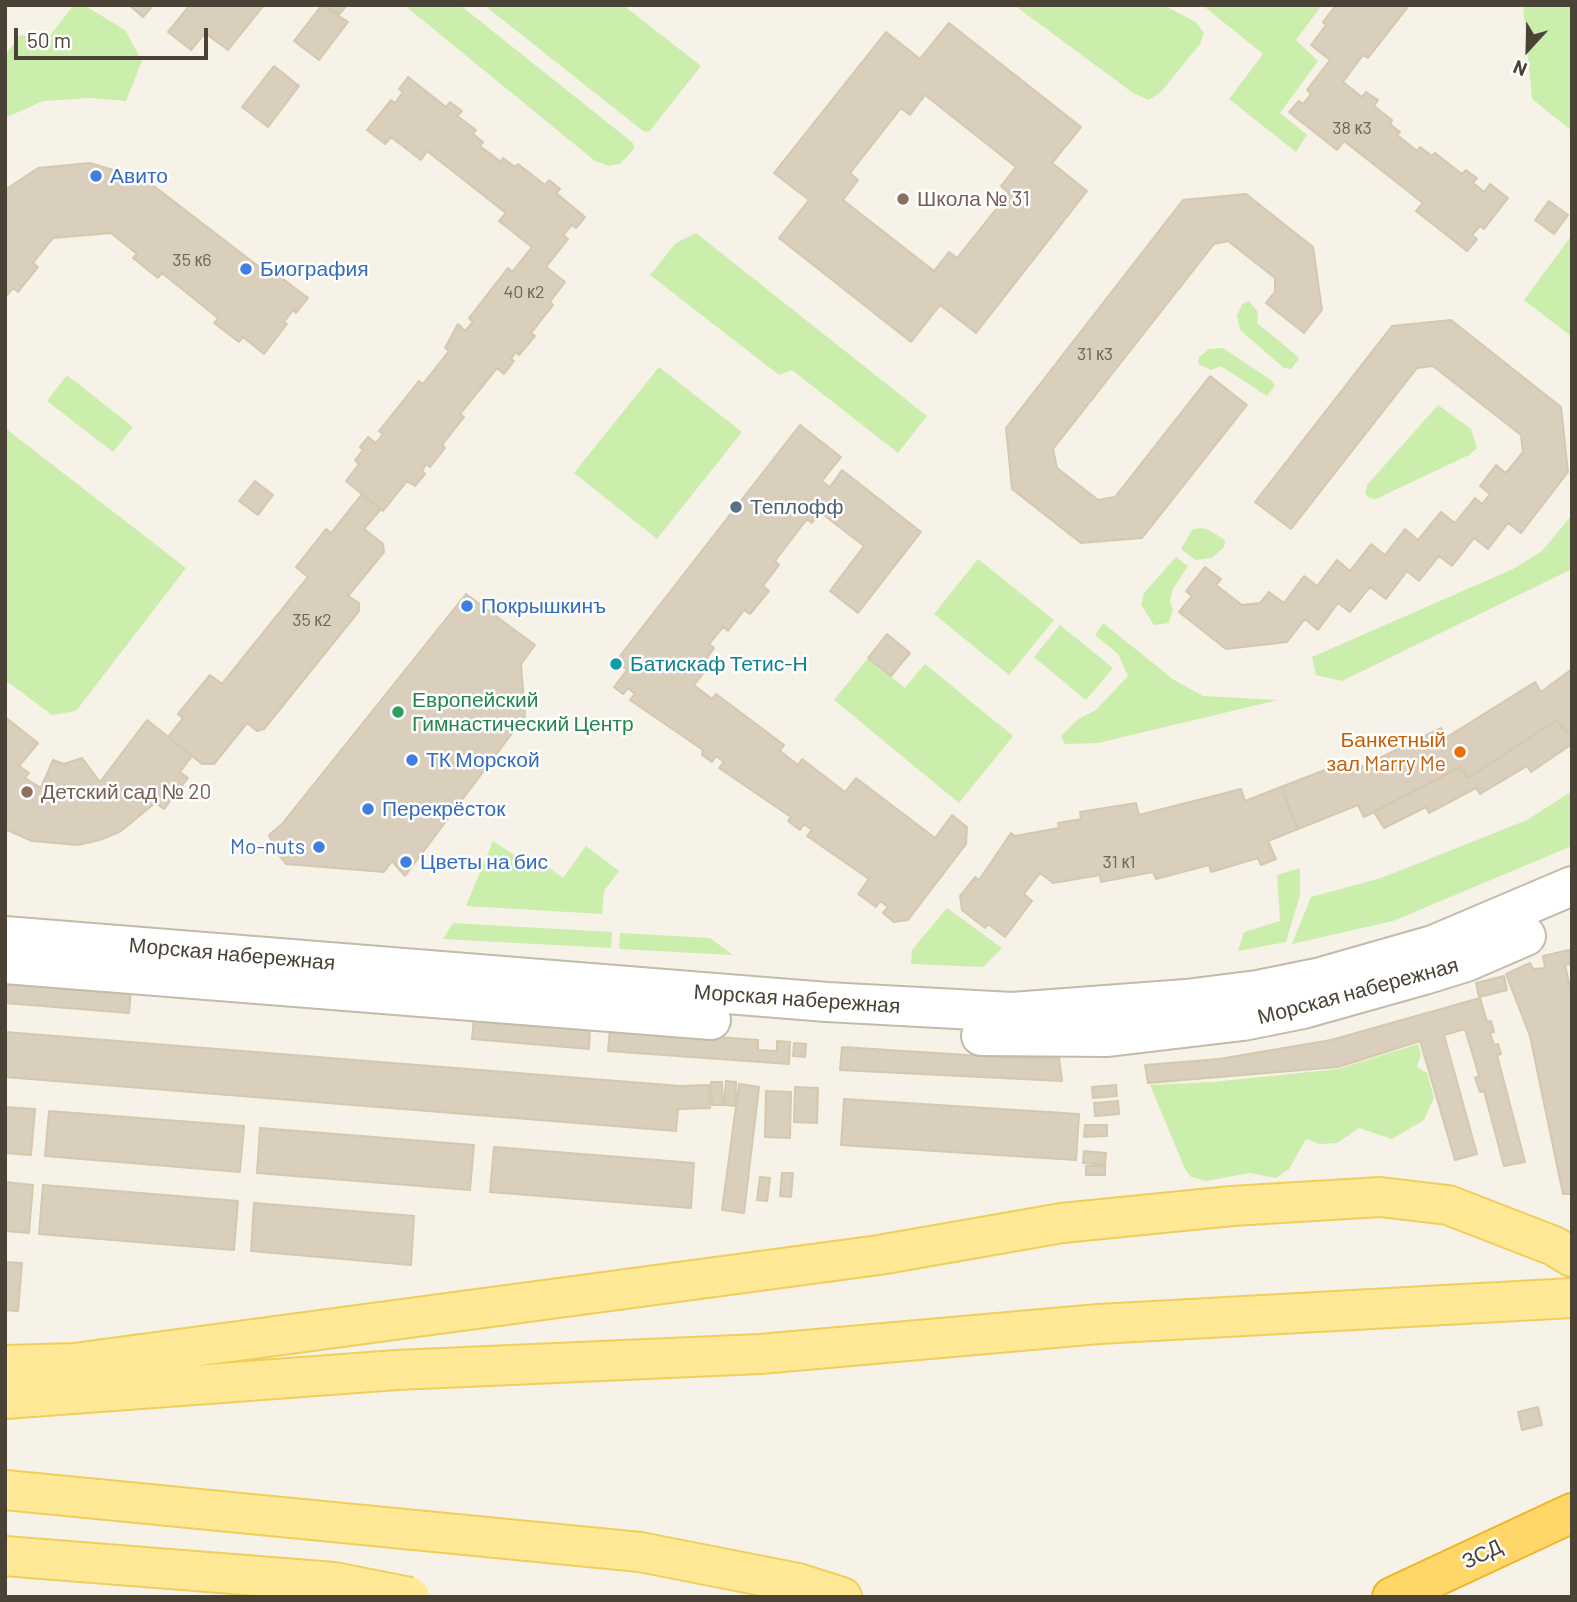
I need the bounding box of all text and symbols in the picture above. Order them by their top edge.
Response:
scale bar [18,14,212,58]
north arrow [1493,14,1563,84]
text: 50 m [27,27,71,52]
text: N [1510,56,1530,82]
house number: 38 к3 [1332,117,1372,139]
place label: Авито [110,163,168,189]
marker: Авито [88,168,104,184]
place label: Школа № 31 [917,186,1030,212]
marker: Школа № 31 [895,191,911,207]
house number: 35 к6 [172,249,212,271]
place label: Биография [260,256,369,282]
marker: Биография [238,261,254,277]
house number: 40 к2 [503,281,545,303]
house number: 31 к3 [1077,343,1113,365]
place label: Теплофф [750,494,843,520]
marker: Теплофф [728,499,744,515]
place label: Покрышкинъ [481,593,606,619]
marker: Покрышкинъ [459,598,475,614]
house number: 35 к2 [292,609,332,631]
place label: Батискаф Тетис-Н [630,651,808,677]
marker: Батискаф Тетис-Н [608,656,624,672]
place label: Европейский Гимнастический Центр [412,687,634,737]
marker: Европейский Гимнастический Центр [390,704,406,720]
place label: Банкетный зал Marry Me [1327,727,1446,777]
marker: Банкетный зал Marry Me [1452,744,1468,760]
place label: ТК Морской [426,747,540,773]
marker: ТК Морской [404,752,420,768]
place label: Детский сад № 20 [41,779,211,805]
marker: Детский сад № 20 [19,784,35,800]
place label: Перекрёсток [382,796,505,822]
marker: Перекрёсток [360,801,376,817]
place label: Mo-nuts [230,834,305,860]
marker: Mo-nuts [311,839,327,855]
place label: Цветы на бис [420,849,548,875]
house number: 31 к1 [1102,851,1136,873]
marker: Цветы на бис [398,854,414,870]
street label: Морская набережная [128,932,336,976]
street label: Морская набережная [1255,952,1461,1030]
street label: Морская набережная [693,979,901,1019]
street label: ЗСД [1458,1534,1506,1574]

